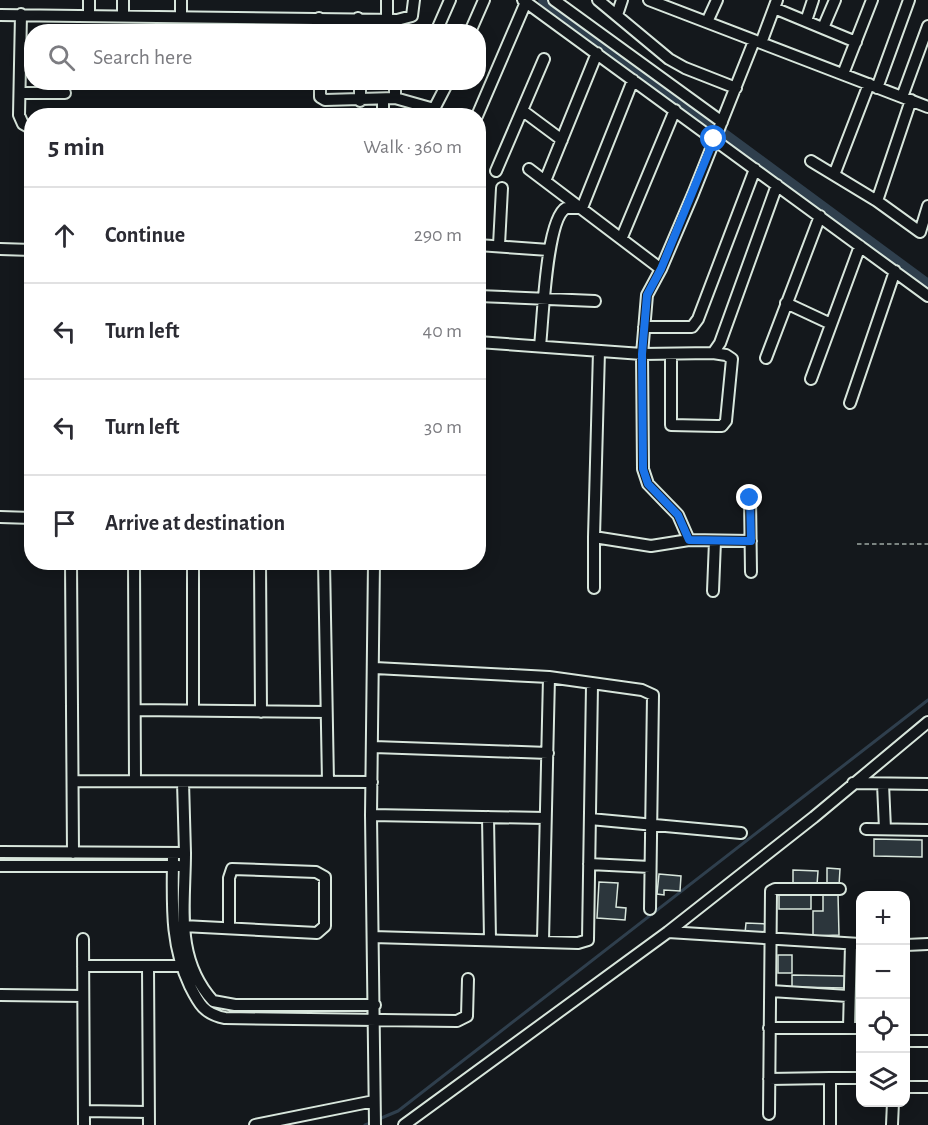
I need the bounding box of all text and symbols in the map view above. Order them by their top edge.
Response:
search box [24,24,486,90]
icon: search [45,41,78,74]
text: Search here [93,46,192,68]
route start [700,125,726,151]
text: 5 min [48,134,105,160]
text: Walk · 360 m [363,137,462,157]
icon: ahead [48,219,81,252]
text: Continue [105,224,185,246]
text: 290 m [414,225,462,245]
icon: left [48,315,81,348]
text: Turn left [105,320,179,342]
text: 40 m [423,321,462,341]
icon: left [48,411,81,444]
text: Turn left [105,416,179,438]
text: 30 m [424,417,462,437]
route end [736,484,762,510]
icon: arrive [48,507,81,540]
text: Arrive at destination [105,512,285,534]
map controls [856,891,910,1107]
button: + [856,891,910,945]
button: − [856,945,910,999]
button: locate [856,999,910,1053]
button: layers [856,1053,910,1107]

